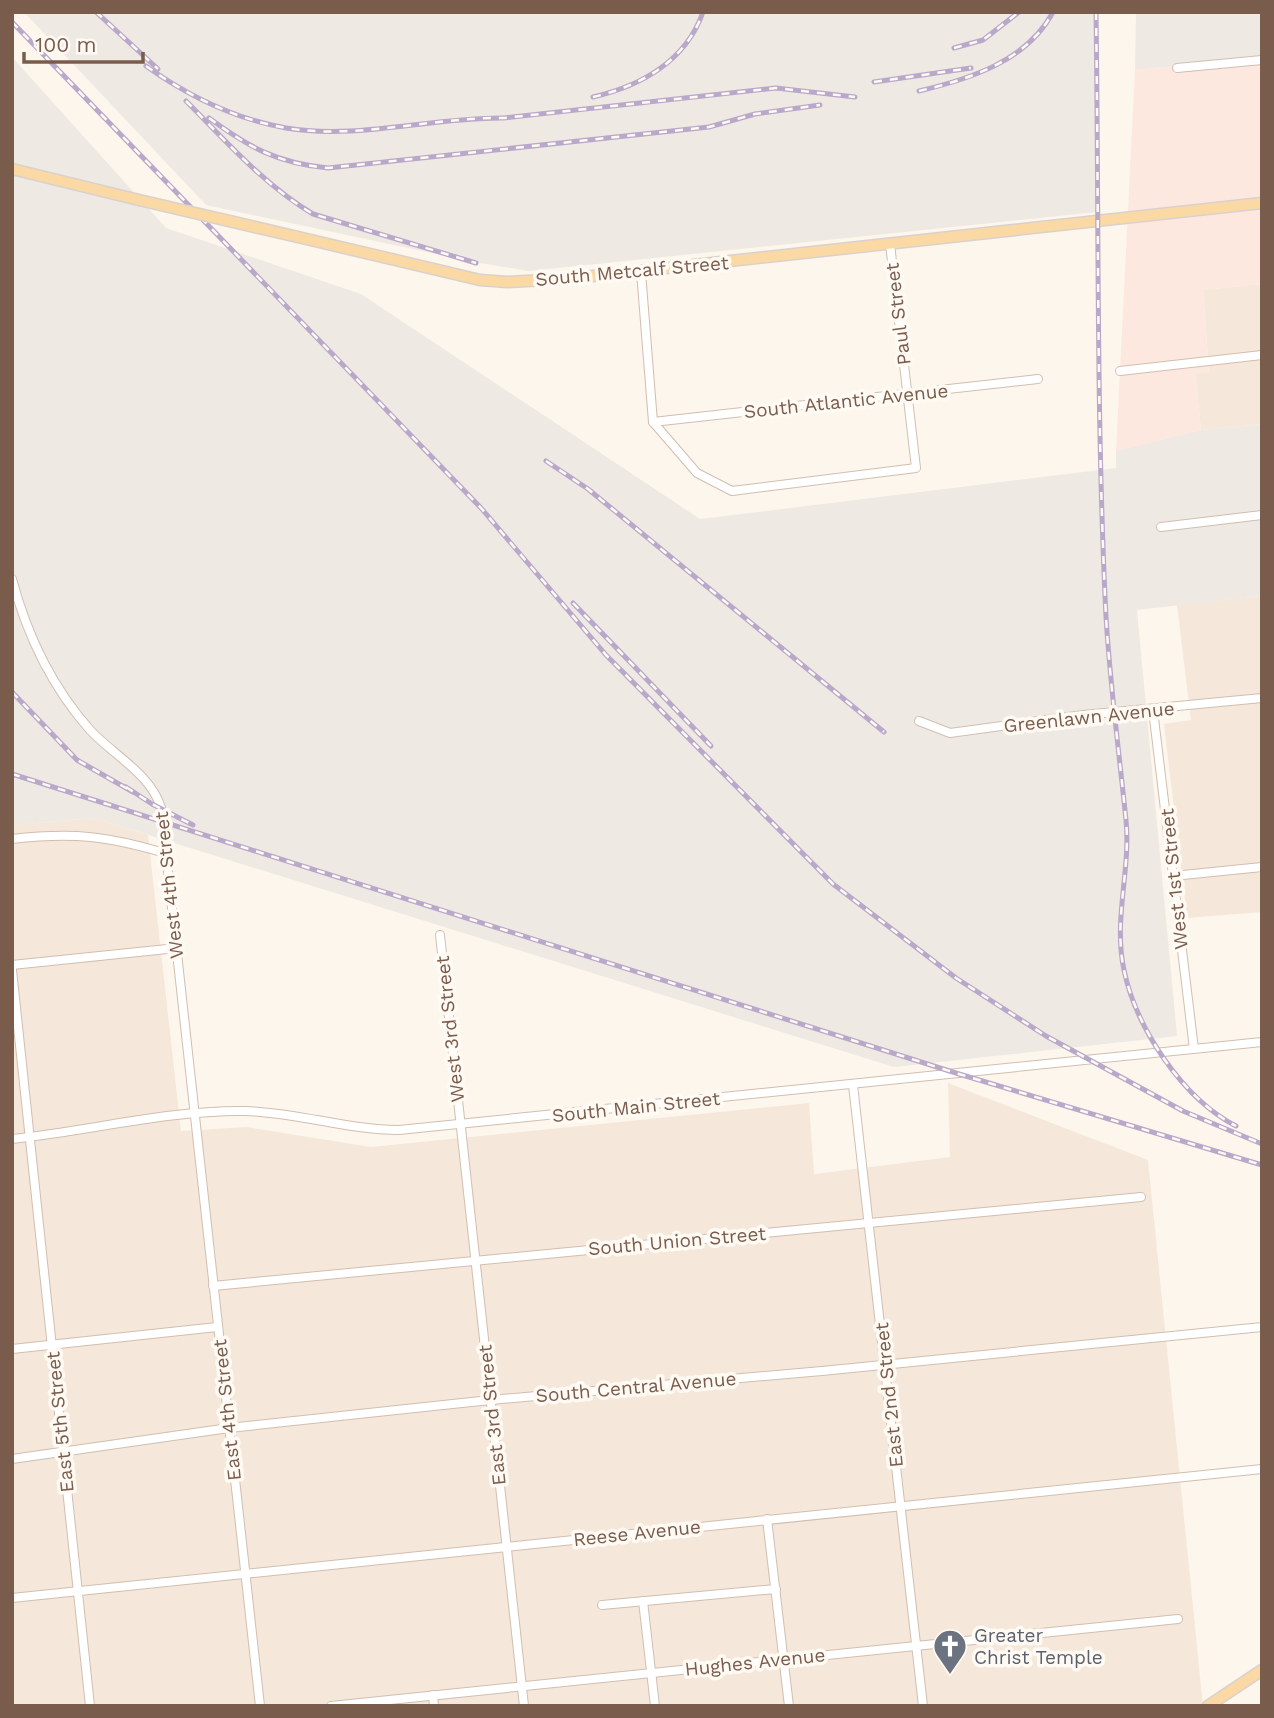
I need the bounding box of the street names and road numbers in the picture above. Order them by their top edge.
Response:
street label: South Metcalf Street [534,251,730,291]
street label: Paul Street [880,262,916,366]
street label: South Atlantic Avenue [743,379,949,423]
street label: Greenlawn Avenue [1002,697,1176,737]
street label: West 1st Street [1155,807,1193,951]
street label: West 4th Street [150,810,188,960]
street label: West 3rd Street [431,955,469,1103]
street label: South Main Street [551,1087,721,1127]
street label: South Union Street [587,1222,767,1260]
street label: East 2nd Street [870,1321,908,1469]
street label: East 4th Street [208,1338,246,1482]
street label: East 3rd Street [473,1343,511,1487]
street label: East 5th Street [41,1350,79,1494]
street label: South Central Avenue [535,1367,737,1407]
street label: Reese Avenue [572,1515,702,1551]
street label: Hughes Avenue [684,1643,826,1681]

